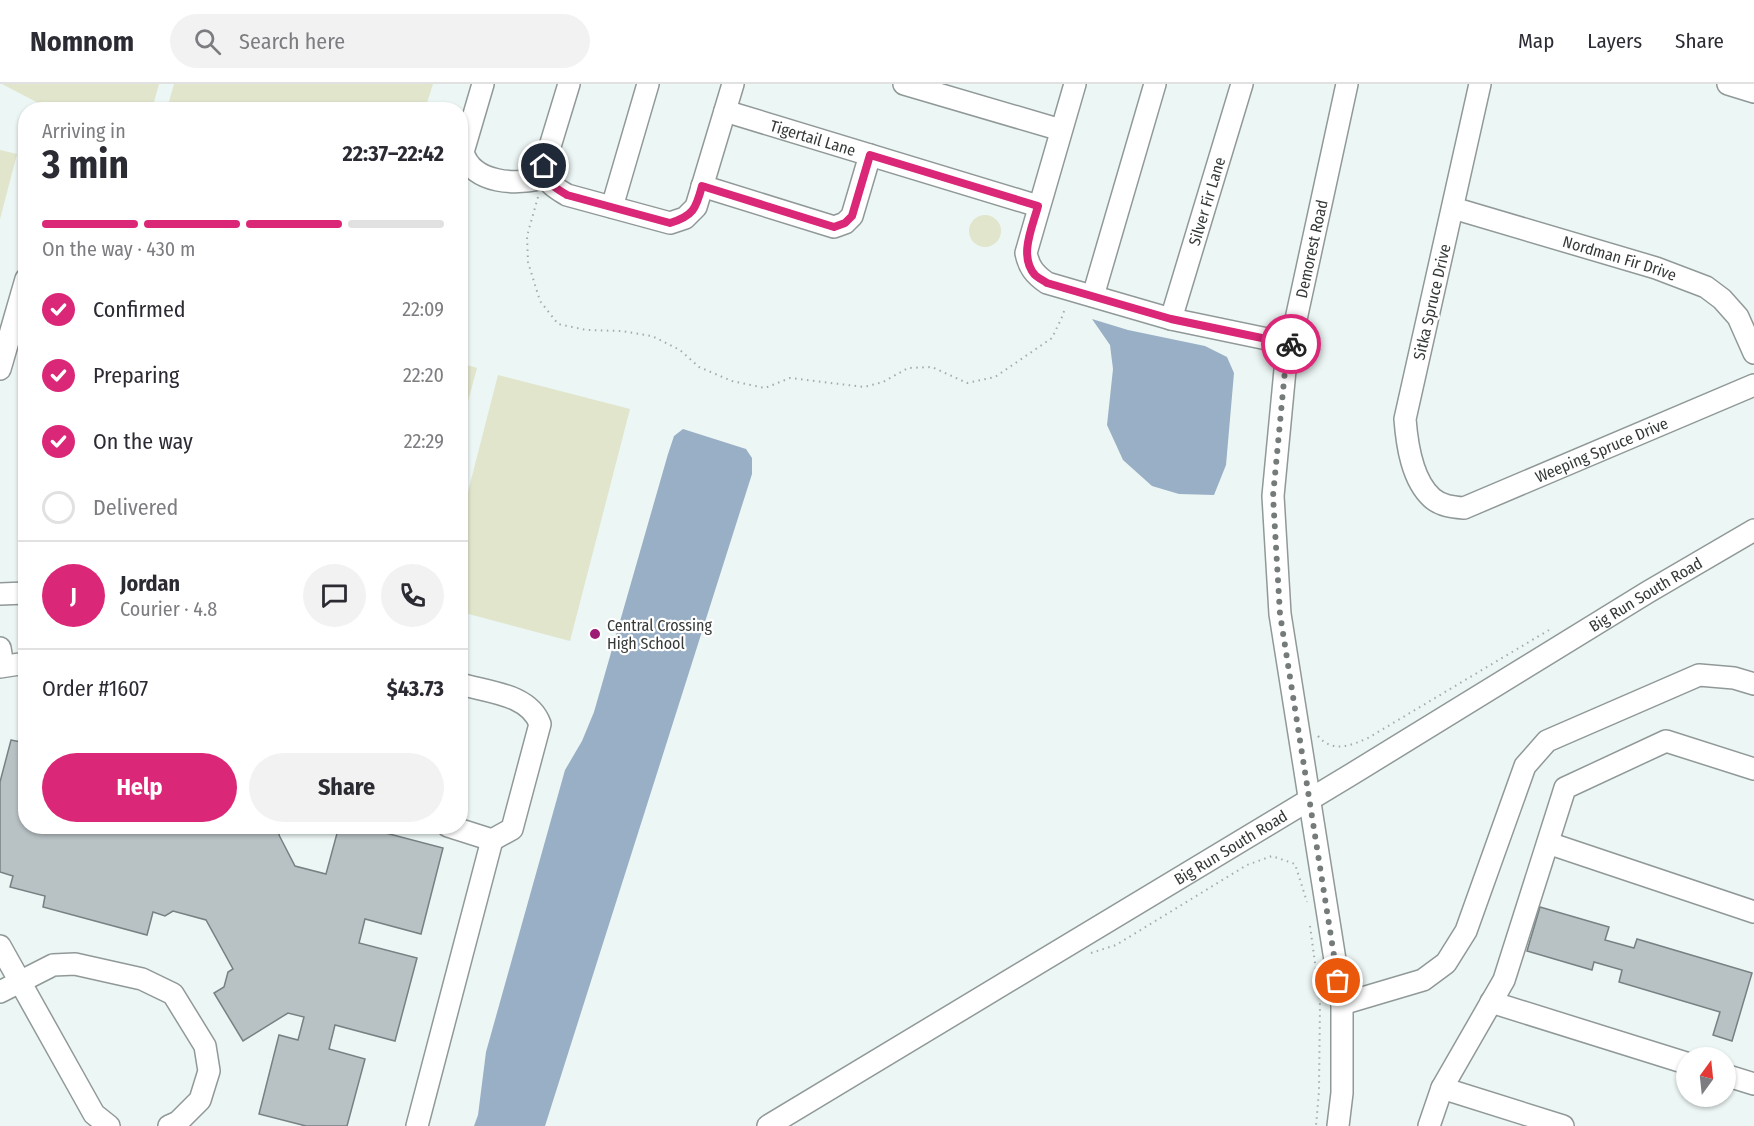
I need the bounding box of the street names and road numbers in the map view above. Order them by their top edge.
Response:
street label: Tigertail Lane [768,116,858,160]
street label: Silver Fir Lane [1184,155,1229,248]
street label: Demorest Road [1291,198,1331,300]
street label: Nordman Fir Drive [1561,231,1679,284]
street label: Sitka Spruce Drive [1409,242,1455,362]
street label: Weeping Spruce Drive [1532,413,1671,486]
street label: Big Run South Road [1585,553,1705,636]
street label: Big Run South Road [1170,806,1291,889]

